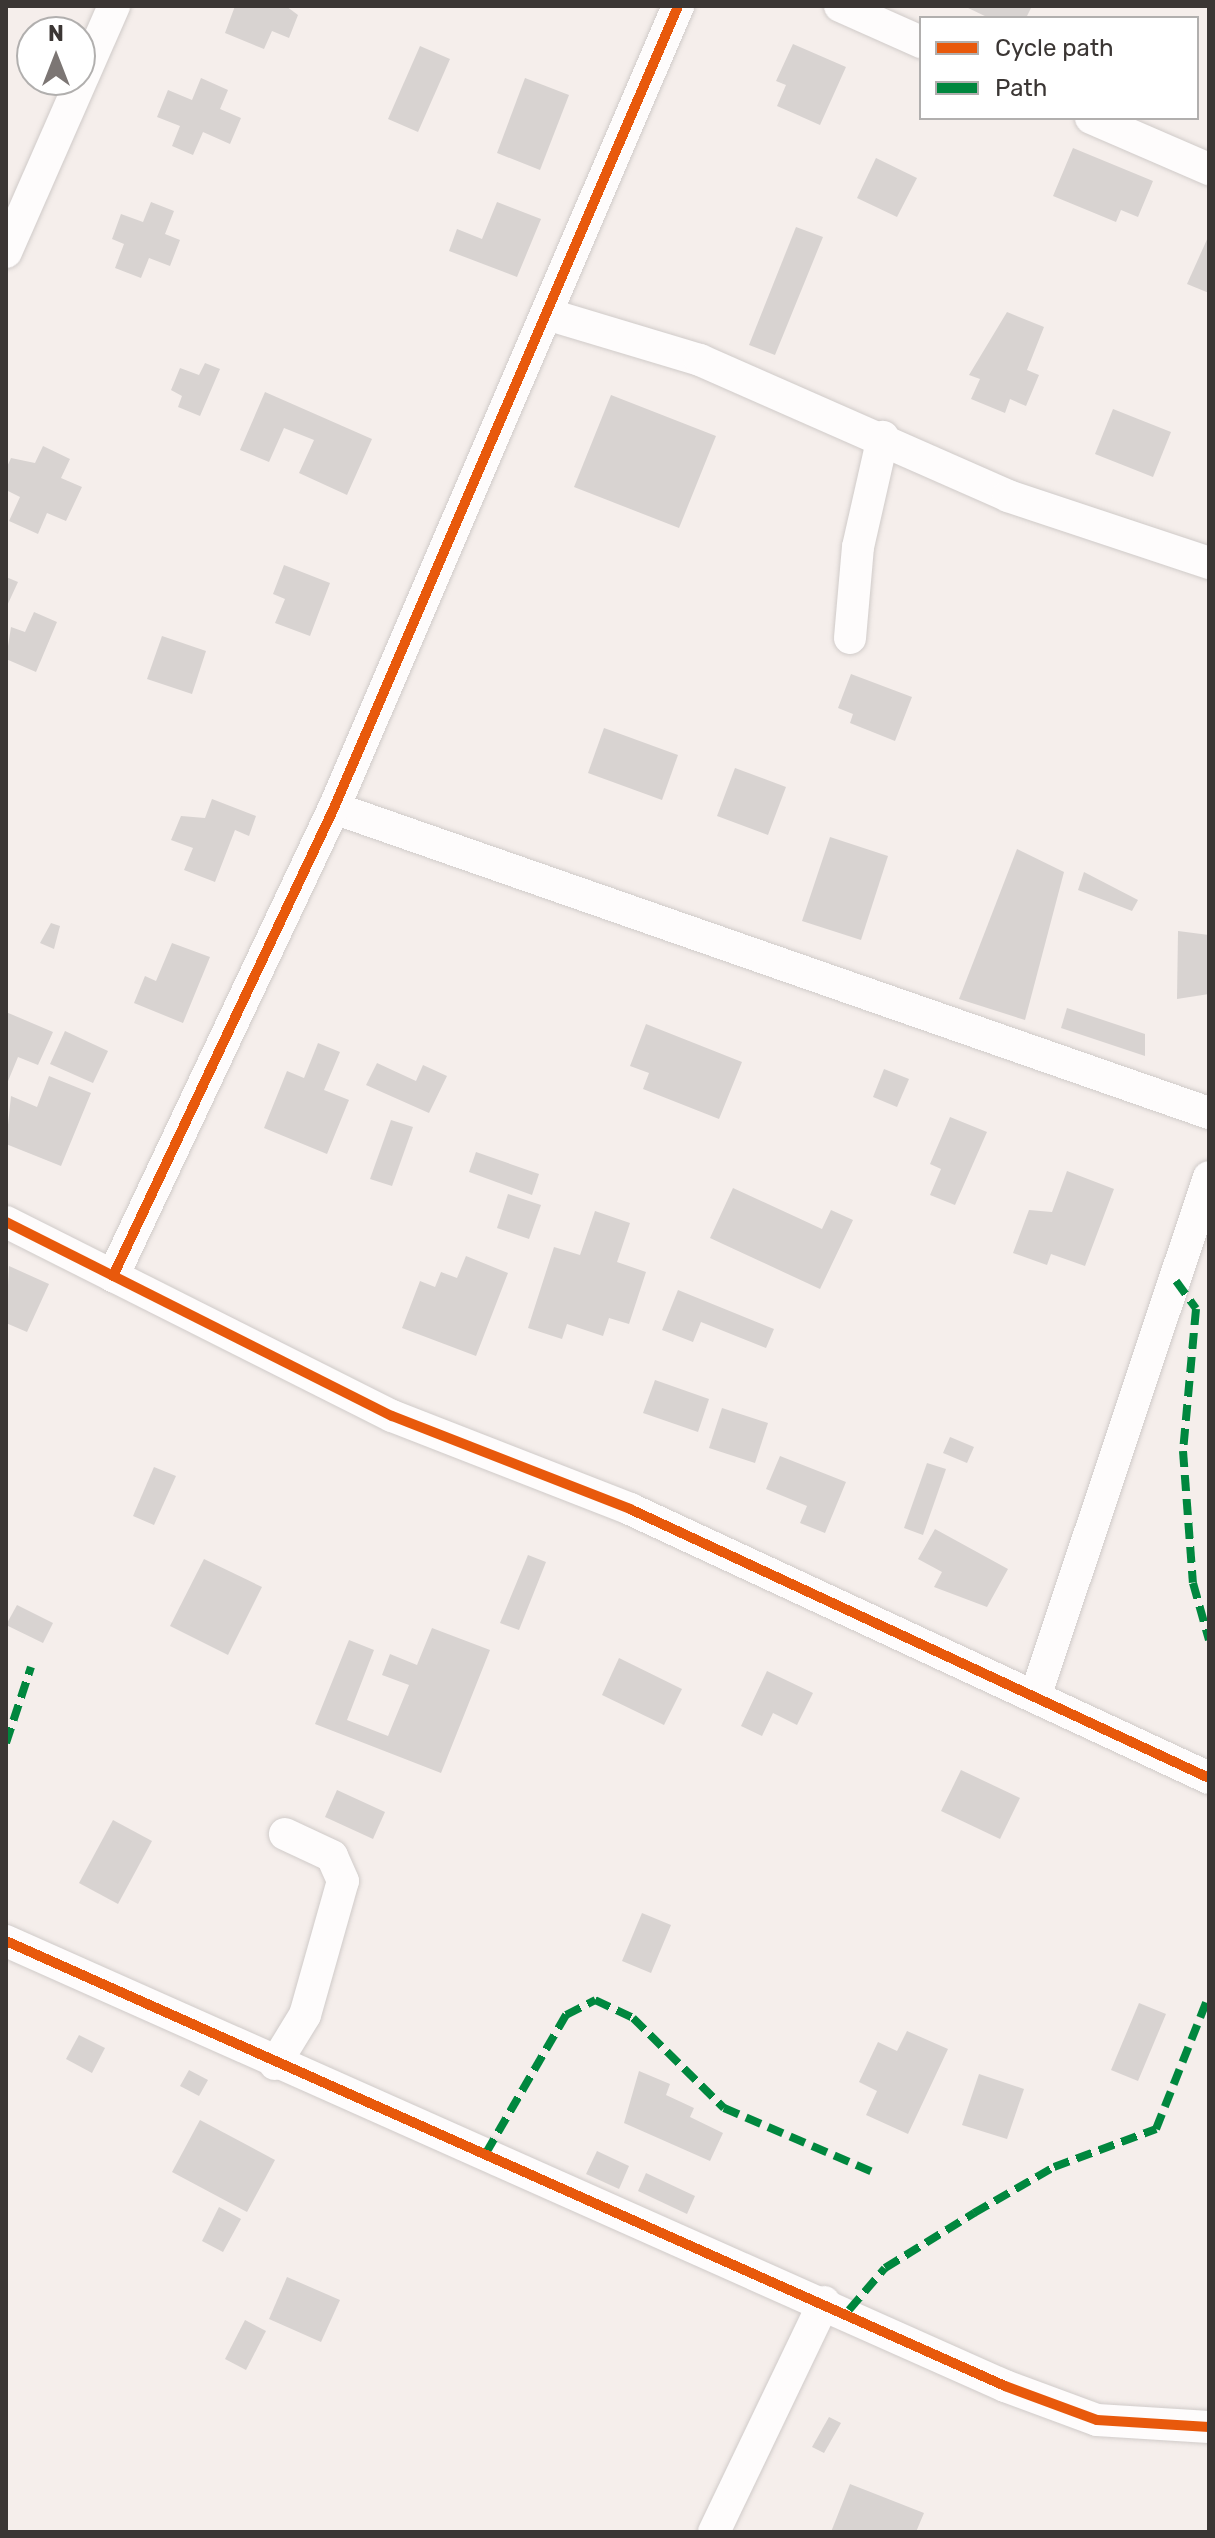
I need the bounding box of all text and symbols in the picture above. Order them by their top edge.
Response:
north arrow [16,16,96,96]
legend [919,16,1199,120]
text: N [48,20,64,47]
text: Cycle path [995,34,1114,62]
text: Path [995,74,1047,102]

